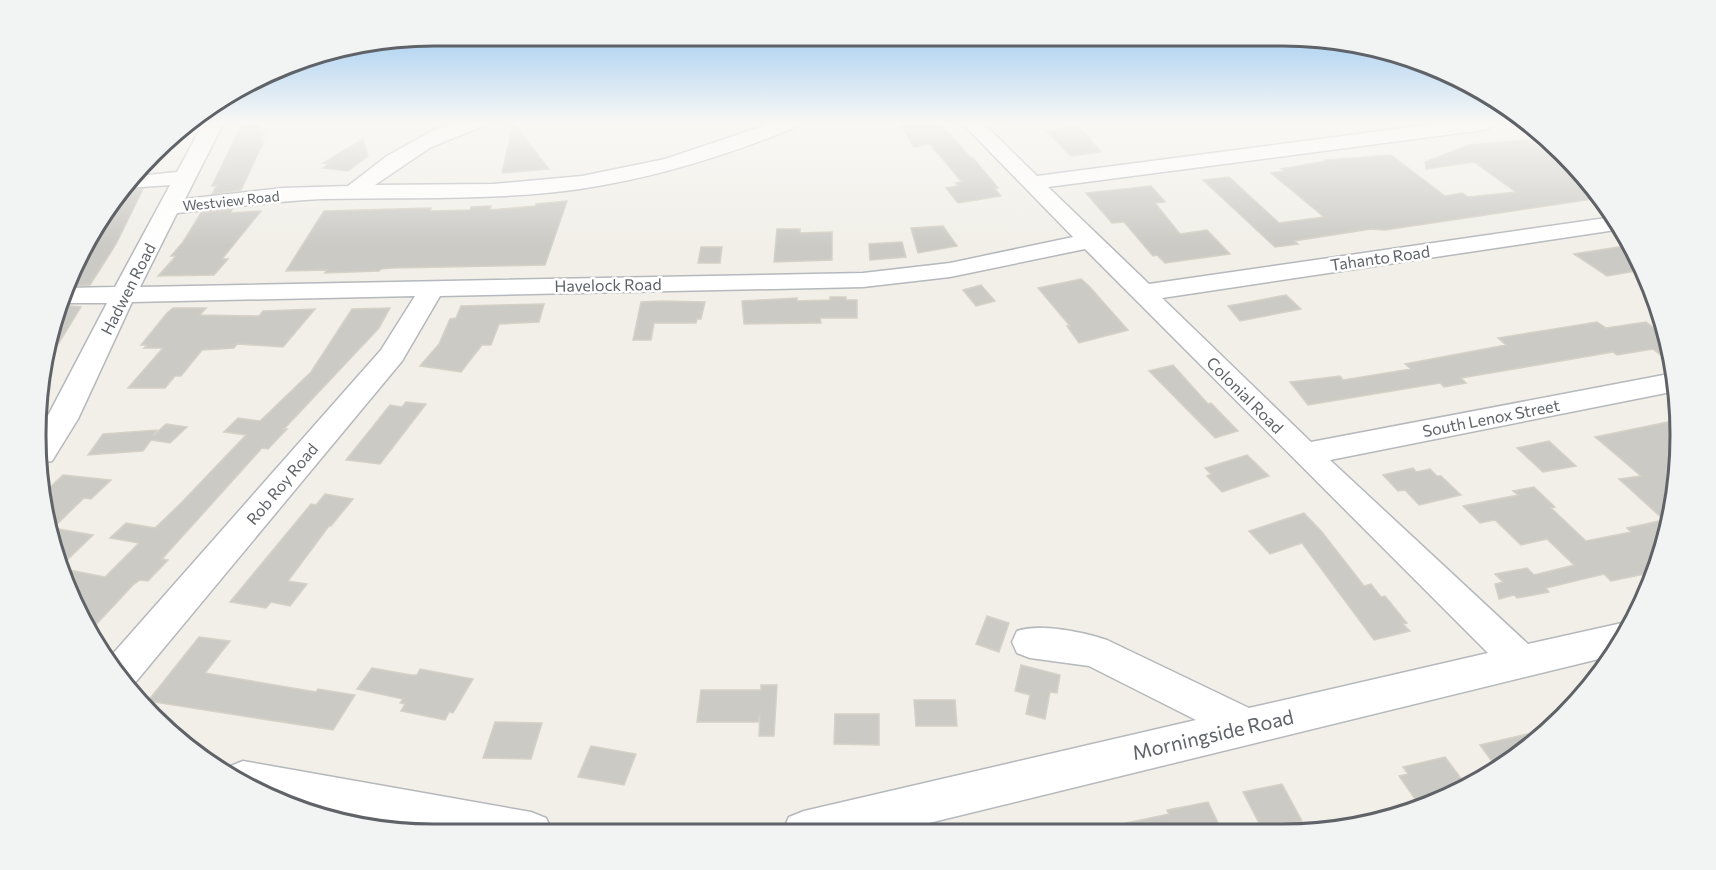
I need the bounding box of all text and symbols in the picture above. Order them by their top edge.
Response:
street label: Westview Road [182,187,280,214]
street label: Hadwen Road [96,240,159,338]
street label: Tahanto Road [1329,241,1431,274]
street label: Havelock Road [554,274,662,295]
street label: Colonial Road [1203,352,1288,437]
street label: South Lenox Street [1421,395,1562,440]
street label: Rob Roy Road [242,439,321,528]
street label: Morningside Road [1130,704,1296,764]

